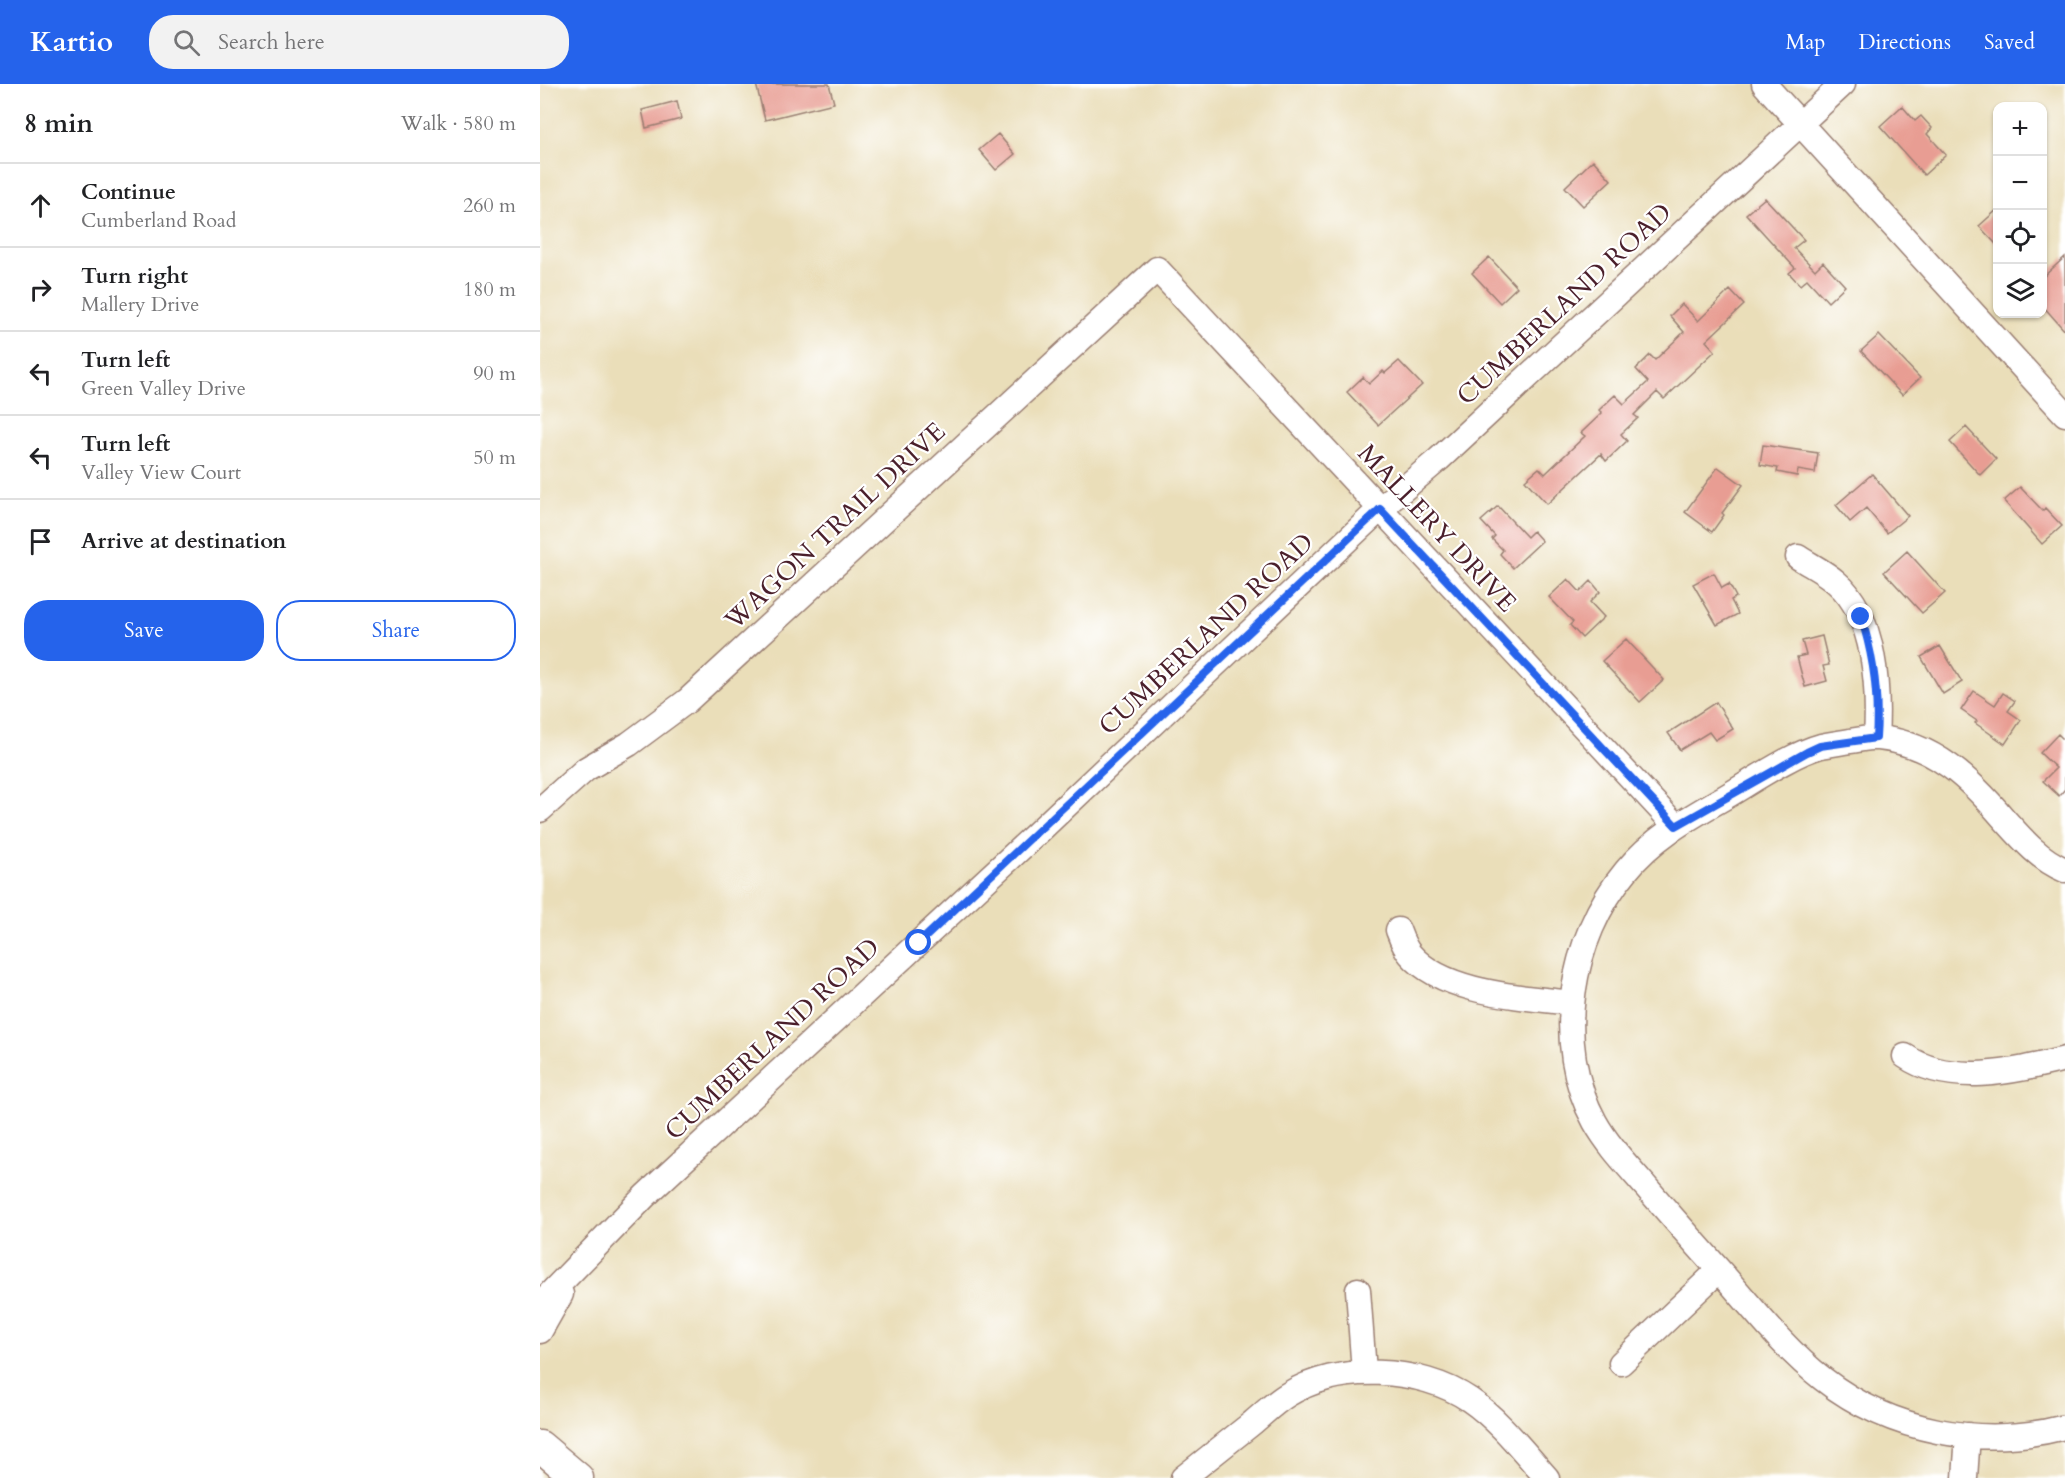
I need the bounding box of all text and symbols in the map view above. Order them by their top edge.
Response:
search box [149,15,569,69]
text: Kartio [30,23,113,61]
icon: search [170,26,203,59]
text: Search here [218,27,325,57]
text: Map [1785,28,1825,57]
text: Directions [1858,28,1951,57]
text: Saved [1984,28,2035,57]
map controls [1993,102,2047,318]
button: + [1993,102,2047,156]
text: 8 min [24,106,93,141]
text: Walk · 580 m [401,110,516,137]
button: − [1993,156,2047,210]
text: Continue [81,177,176,207]
icon: ahead [24,189,57,222]
text: 260 m [463,192,516,219]
street label: CUMBERLAND ROAD [1449,195,1679,413]
text: Cumberland Road [81,207,236,234]
button: locate [1993,210,2047,264]
text: Turn right [81,261,188,291]
button: layers [1993,264,2047,318]
icon: right [24,273,57,306]
text: 180 m [463,276,516,303]
text: Mallery Drive [81,291,199,318]
text: Turn left [81,345,170,375]
icon: left [24,357,57,390]
text: 90 m [473,360,516,387]
text: Green Valley Drive [81,375,246,402]
street label: WAGON TRAIL DRIVE [716,414,953,638]
text: Turn left [81,429,170,459]
street label: MALLERY DRIVE [1350,436,1524,620]
icon: left [24,441,57,474]
text: 50 m [473,444,516,471]
text: Valley View Court [81,459,241,486]
icon: arrive [24,525,57,558]
street label: CUMBERLAND ROAD [1091,525,1321,743]
text: Arrive at destination [81,526,286,556]
button: Save [24,600,264,661]
button: Share [276,600,516,661]
route end [1847,603,1873,629]
route start [905,929,931,955]
street label: CUMBERLAND ROAD [657,930,887,1148]

